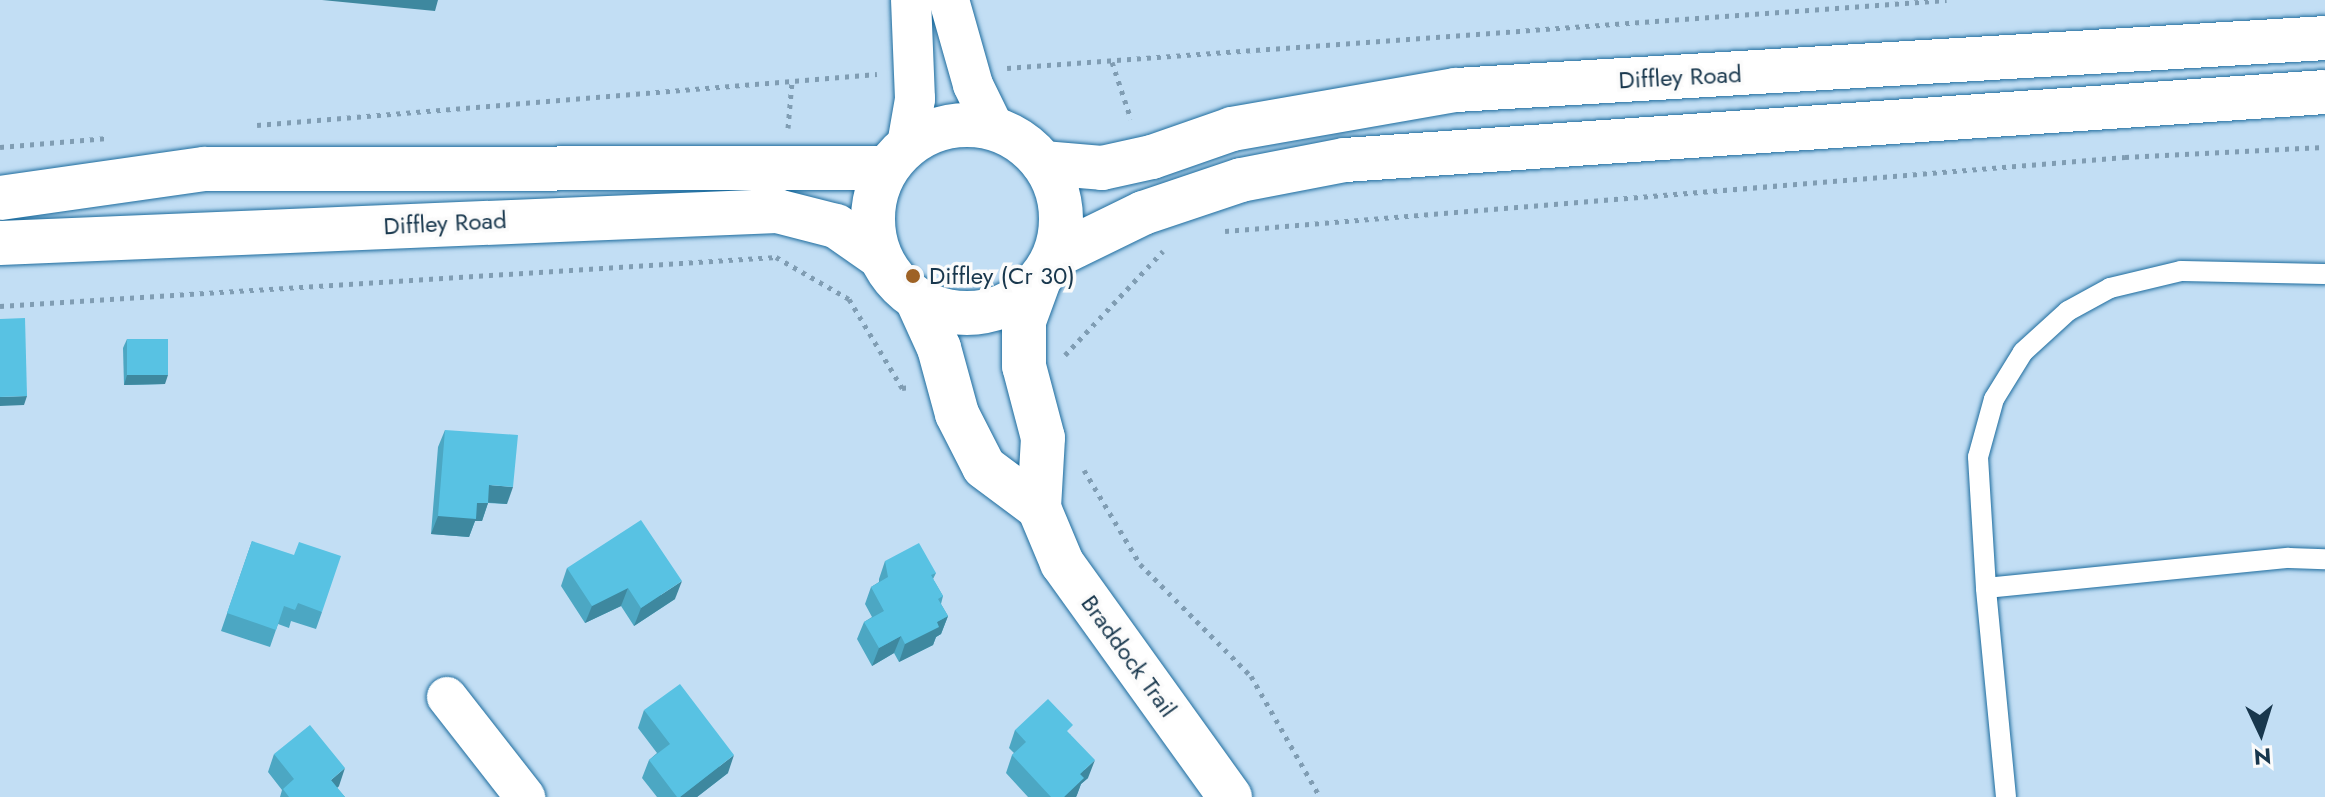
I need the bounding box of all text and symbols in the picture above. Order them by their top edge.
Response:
street label: Diffley Road [1618,59,1742,95]
street label: Diffley Road [383,205,507,241]
place label: Diffley (Cr 30) [929,262,1075,290]
marker: Diffley (Cr 30) [904,267,922,285]
street label: Braddock Trail [1075,589,1183,723]
north arrow [2221,693,2301,773]
text: N [2253,740,2273,774]

